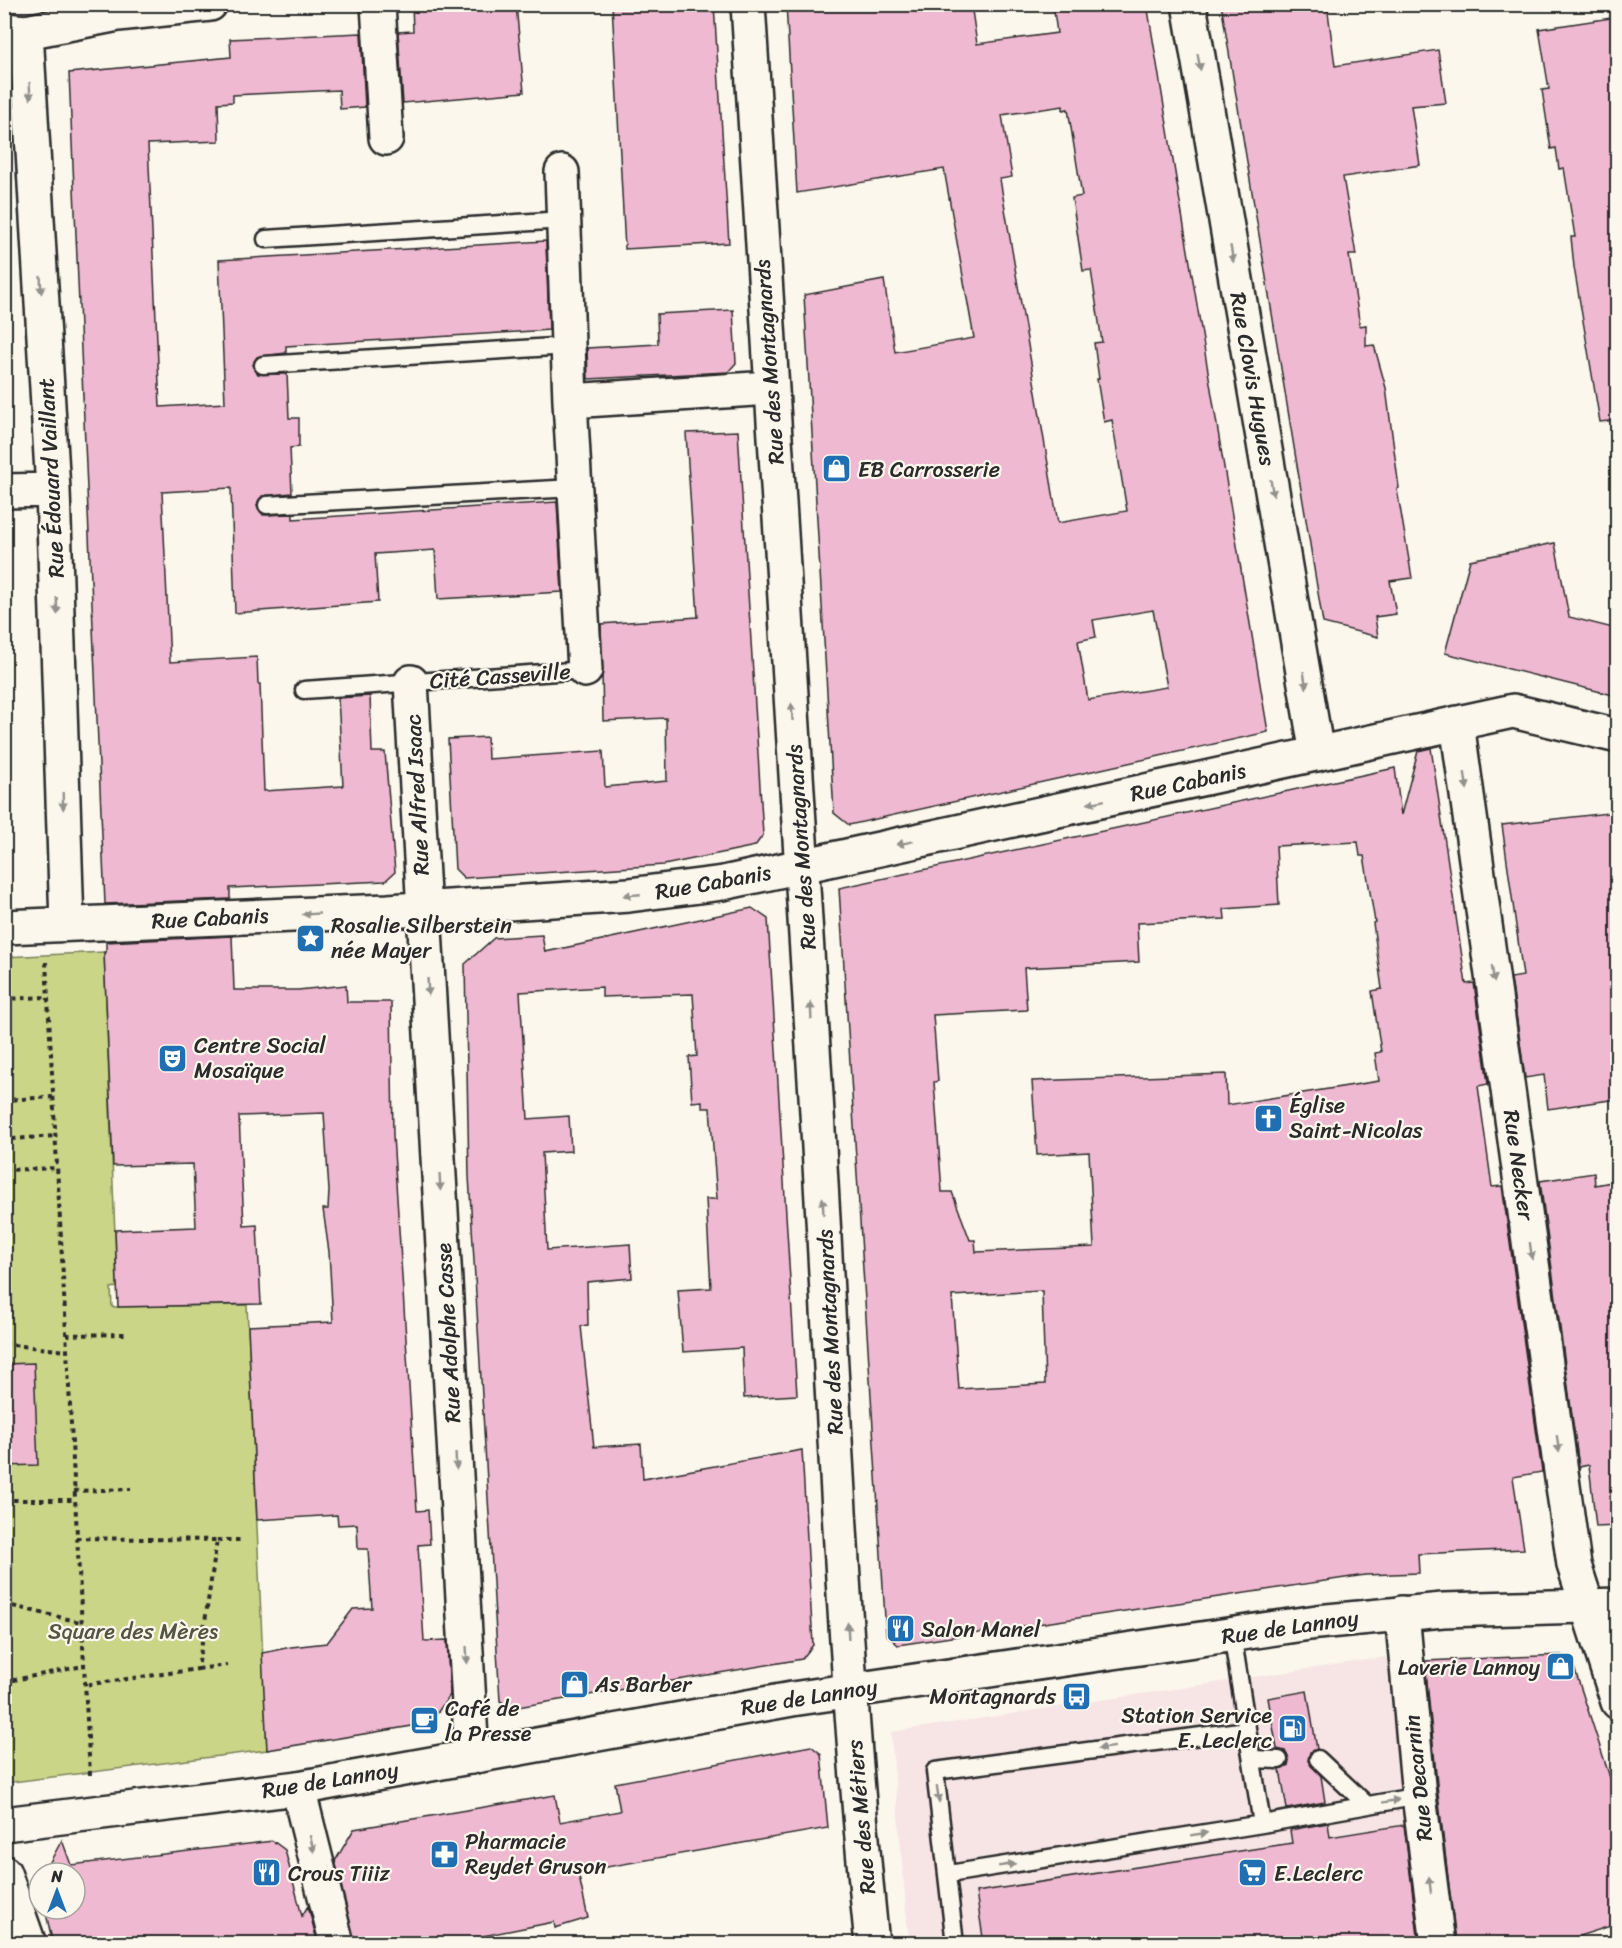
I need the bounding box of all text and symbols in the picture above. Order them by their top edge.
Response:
one-way arrow [1195,53,1204,72]
one-way arrow [25,81,34,100]
one-way arrow [1228,245,1237,264]
street label: Rue des Montagnards [742,258,796,466]
one-way arrow [36,276,46,295]
street label: Rue Clovis Hugues [1219,289,1288,470]
street label: Rue Édouard Vaillant [26,377,76,579]
place label: EB Carrosserie [858,450,1000,489]
shop icon: EB Carrosserie [821,453,853,485]
one-way arrow [1268,479,1277,498]
one-way arrow [52,596,61,615]
street label: Cité Casseville [428,652,572,700]
one-way arrow [1301,671,1310,690]
one-way arrow [788,702,797,721]
street label: Rue Alfred Isaac [393,713,441,877]
street label: Rue des Montagnards [774,743,828,951]
street label: Rue Cabanis [1127,751,1249,813]
one-way arrow [1461,772,1470,791]
one-way arrow [59,791,68,810]
one-way arrow [1086,798,1105,807]
one-way arrow [896,839,915,848]
street label: Rue Cabanis [652,853,774,911]
one-way arrow [622,890,641,900]
street label: Rue Cabanis [151,895,269,941]
place label: Rosalie Silberstein née Mayer [331,906,512,970]
one-way arrow [302,909,321,919]
place icon: Rosalie Silberstein née Mayer [294,922,326,954]
one-way arrow [1488,965,1497,984]
one-way arrow [424,978,433,997]
one-way arrow [807,1002,816,1021]
place label: Centre Social Mosaïque [194,1026,326,1090]
theatre icon: Centre Social Mosaïque [157,1042,189,1074]
place label: Église Saint-Nicolas [1289,1086,1424,1150]
church icon: Église Saint-Nicolas [1252,1102,1284,1134]
street label: Rue Necker [1492,1107,1546,1224]
one-way arrow [435,1173,444,1192]
one-way arrow [818,1196,827,1215]
street label: Rue des Montagnards [805,1228,855,1436]
one-way arrow [1526,1241,1536,1260]
street label: Rue Adolphe Casse [424,1242,472,1424]
one-way arrow [1553,1434,1562,1453]
one-way arrow [451,1451,460,1470]
street label: Rue de Lannoy [1219,1598,1361,1656]
place label: Salon Manel [921,1610,1041,1649]
park label: Square des Mères [48,1612,218,1651]
restaurant icon: Salon Manel [884,1613,916,1645]
one-way arrow [843,1622,852,1641]
one-way arrow [462,1646,471,1665]
place label: Laverie Lannoy [1398,1648,1541,1687]
shop icon: Laverie Lannoy [1545,1651,1577,1683]
place label: As Barber [594,1665,693,1704]
street label: Rue de Lannoy [738,1667,881,1727]
shop icon: As Barber [558,1668,590,1700]
place label: Montagnards [930,1677,1057,1716]
bus stop icon: Montagnards [1061,1680,1093,1712]
place label: Café de la Presse [445,1689,532,1753]
place label: Station Service E. Leclerc [1121,1696,1272,1760]
cafe icon: Café de la Presse [408,1705,440,1737]
fuel station icon: Station Service E. Leclerc [1277,1712,1309,1744]
street label: Rue Decarnin [1392,1713,1444,1843]
street label: Rue des Métiers [835,1737,887,1896]
one-way arrow [1096,1744,1115,1753]
street label: Rue de Lannoy [259,1750,402,1810]
one-way arrow [934,1784,943,1803]
one-way arrow [1382,1796,1401,1805]
place label: Pharmacie Reydet Gruson [465,1822,606,1886]
one-way arrow [1190,1830,1209,1839]
one-way arrow [307,1835,317,1854]
pharmacy icon: Pharmacie Reydet Gruson [428,1838,460,1870]
place label: Crous Tiiiz [288,1854,390,1893]
place label: E.Leclerc [1274,1854,1363,1893]
restaurant icon: Crous Tiiiz [251,1857,283,1889]
supermarket icon: E.Leclerc [1237,1857,1269,1889]
one-way arrow [997,1860,1016,1869]
north arrow [27,1861,87,1921]
text: N [50,1862,63,1891]
one-way arrow [1426,1876,1435,1895]

